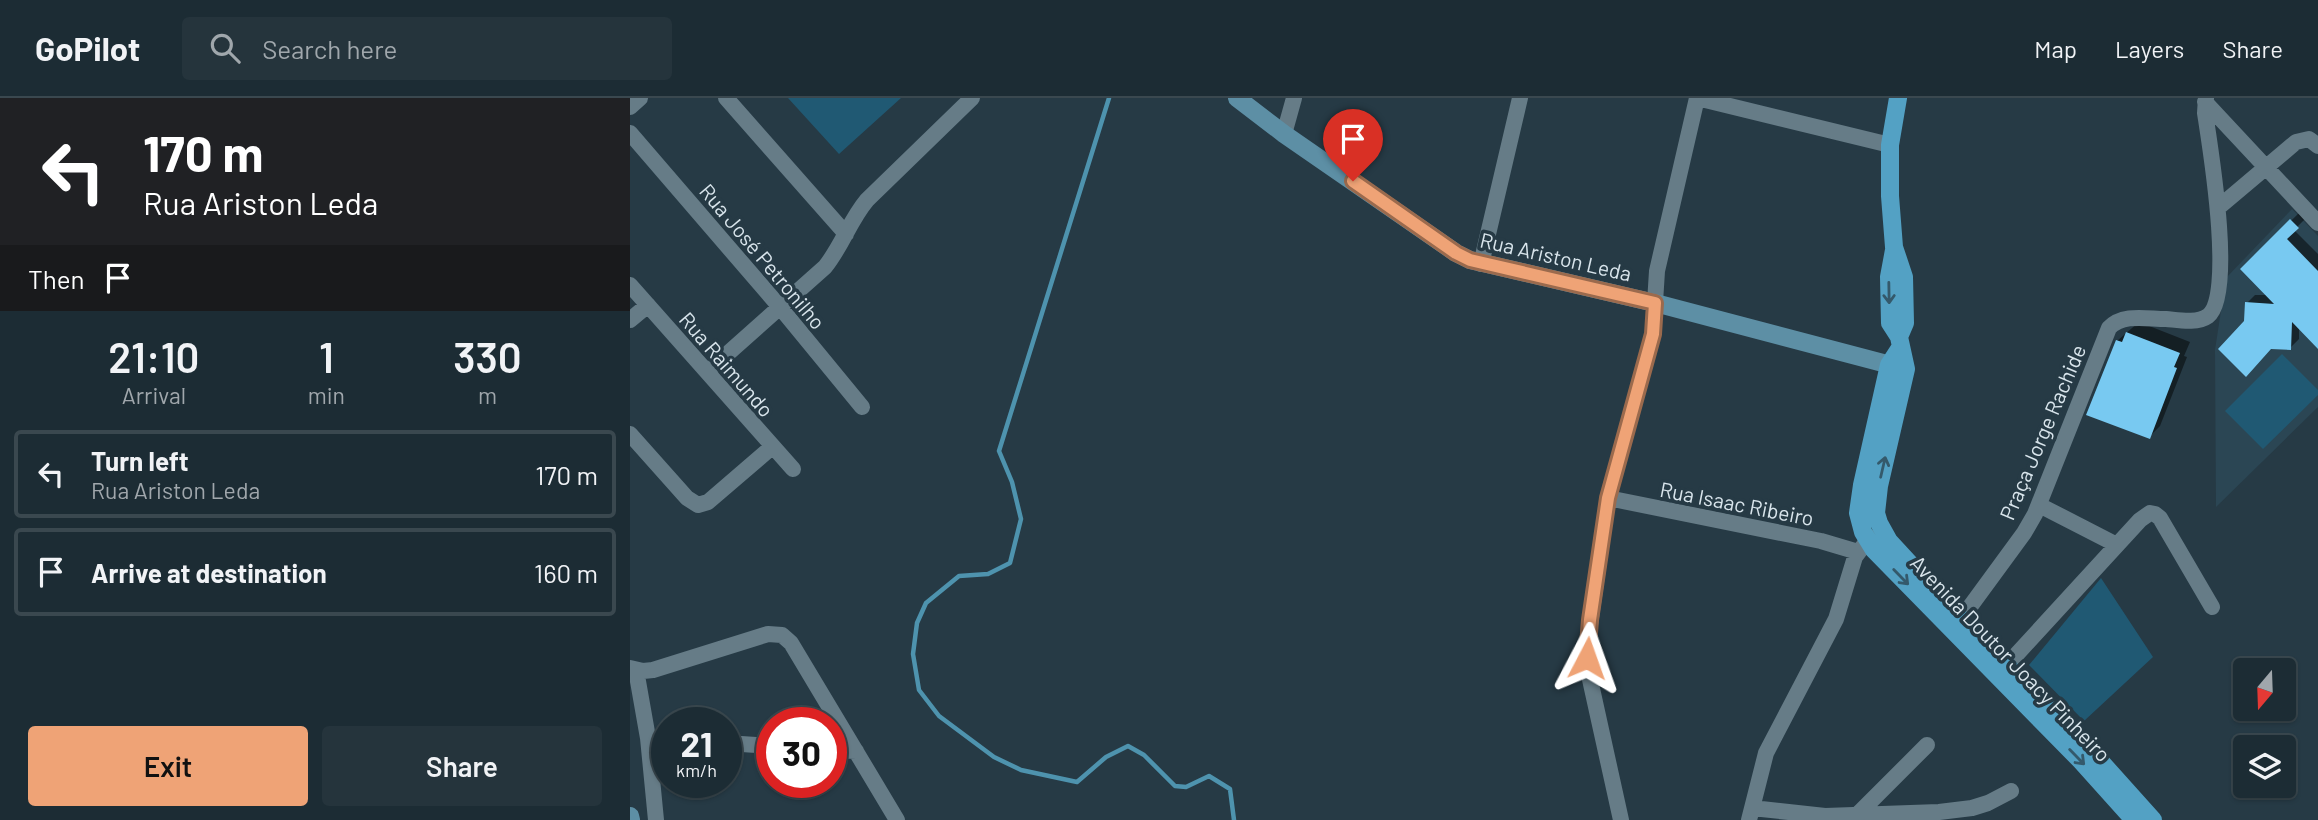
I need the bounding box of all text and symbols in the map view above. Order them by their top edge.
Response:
search box [182,17,672,80]
text: GoPilot [35,28,140,68]
icon: search [206,29,244,67]
text: Search here [262,33,397,64]
text: Map [2034,34,2077,63]
text: Layers [2115,34,2184,63]
text: Share [2222,34,2283,63]
pin [1323,109,1383,181]
icon: arrive [1334,120,1372,158]
text: 170 m [143,123,263,182]
icon: left [28,126,119,217]
street label: Rua José Petronilho [695,178,831,334]
text: Rua Ariston Leda [143,183,378,221]
street label: Rua Ariston Leda [1478,226,1634,286]
icon: arrive [99,259,137,297]
text: Then [28,263,85,294]
one-way arrow [1882,282,1896,305]
street label: Rua Raimundo [675,306,779,422]
text: 21:10 [108,331,199,381]
text: 1 [319,331,334,381]
text: 330 [453,331,522,381]
street label: Praça Jorge Rachide [1994,341,2090,523]
text: Arrival [122,381,186,409]
text: min [308,381,345,409]
text: m [478,381,497,409]
text: Turn left [91,445,189,476]
icon: left [32,455,70,493]
one-way arrow [1877,456,1891,479]
text: 170 m [535,459,598,490]
text: Rua Ariston Leda [91,476,260,504]
street label: Rua Isaac Ribeiro [1658,476,1816,530]
street label: Avenida Doutor Joacy Pinheiro [1906,550,2116,766]
icon: arrive [32,553,70,591]
text: Arrive at destination [91,557,327,588]
text: 160 m [534,557,598,588]
one-way arrow [1892,568,1909,585]
position arrow [1550,621,1624,695]
north arrow [2233,658,2296,721]
map controls [2233,658,2296,798]
speed limit sign: 30 [756,707,847,798]
text: 21 [681,722,712,764]
button: Exit [28,726,308,806]
button: Share [322,726,602,806]
button: layers [2233,735,2296,798]
one-way arrow [2068,748,2085,765]
text: km/h [676,759,717,781]

